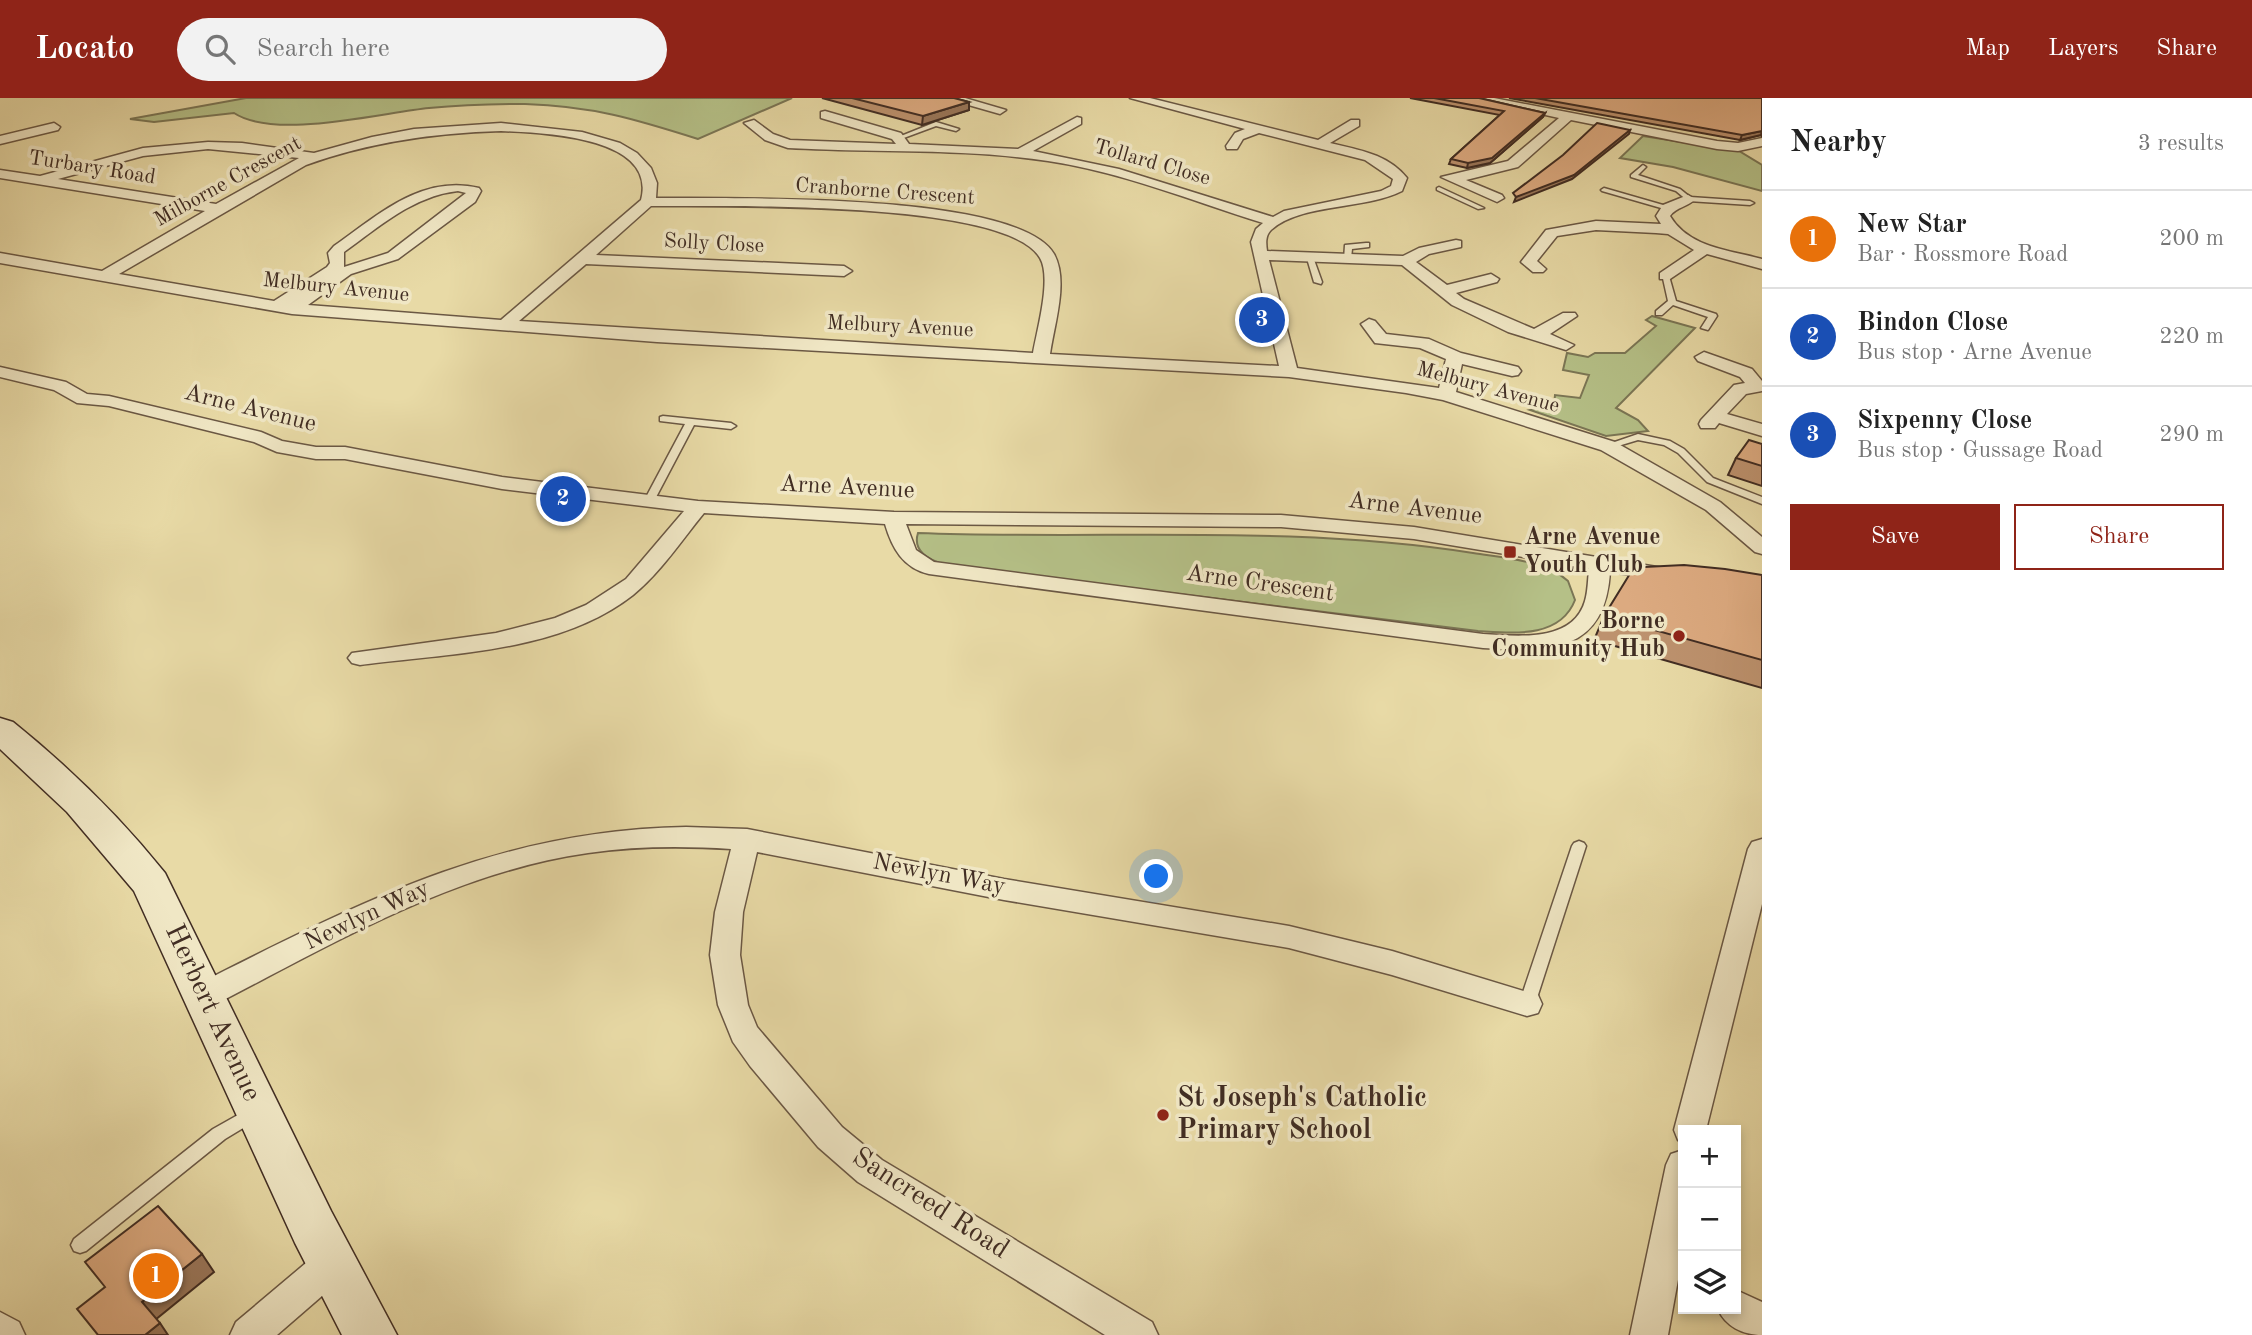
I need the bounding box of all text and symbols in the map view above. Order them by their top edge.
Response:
search box [177,18,667,81]
icon: search [201,30,239,68]
text: Locato [35,33,135,66]
text: Search here [257,36,390,62]
text: Map [1966,37,2010,61]
text: Layers [2048,37,2118,61]
text: Share [2156,37,2217,61]
text: Nearby [1790,128,1887,158]
text: 3 results [2138,132,2224,155]
street label: Milborne Crescent [151,133,305,231]
street label: Tollard Close [1091,136,1213,190]
street label: Turbary Road [27,148,157,188]
street label: Cranborne Crescent [794,175,976,209]
text: New Star [1857,212,1967,238]
text: 1 [1806,227,1820,250]
text: 200 m [2159,227,2224,250]
street label: Solly Close [663,231,765,257]
text: Bar · Rossmore Road [1857,243,2068,266]
street label: Melbury Avenue [262,270,410,306]
pin: 3 [1239,294,1285,346]
text: Bindon Close [1857,310,2008,336]
street label: Melbury Avenue [826,313,974,341]
text: 2 [1806,325,1820,348]
text: 220 m [2159,325,2224,348]
text: Bus stop · Arne Avenue [1857,341,2092,364]
street label: Melbury Avenue [1414,359,1562,417]
street label: Arne Avenue [182,381,318,437]
text: Sixpenny Close [1857,408,2032,434]
text: 3 [1806,423,1820,446]
text: 290 m [2159,423,2224,446]
text: Bus stop · Gussage Road [1857,439,2103,462]
street label: Arne Avenue [779,472,915,504]
pin: 2 [540,473,586,525]
street label: Arne Avenue [1346,489,1484,529]
button: Save [1790,504,2000,570]
button: Share [2014,504,2224,570]
place label: Arne Avenue Youth Club [1524,526,1661,578]
marker: Arne Avenue Youth Club [1502,544,1518,560]
street label: Arne Crescent [1184,562,1336,606]
place label: Borne Community Hub [1491,610,1665,662]
marker: Borne Community Hub [1671,628,1687,644]
street label: Newlyn Way [870,850,1008,900]
your location [1139,859,1173,893]
street label: Newlyn Way [301,876,433,955]
street label: Herbert Avenue [159,920,265,1106]
place label: St Joseph's Catholic Primary School [1177,1085,1427,1145]
marker: St Joseph's Catholic Primary School [1155,1107,1171,1123]
map controls [1678,1125,1741,1314]
button: + [1678,1125,1741,1188]
street label: Sancreed Road [847,1143,1013,1265]
button: − [1678,1188,1741,1251]
pin: 1 [133,1250,179,1302]
button: layers [1678,1251,1741,1314]

